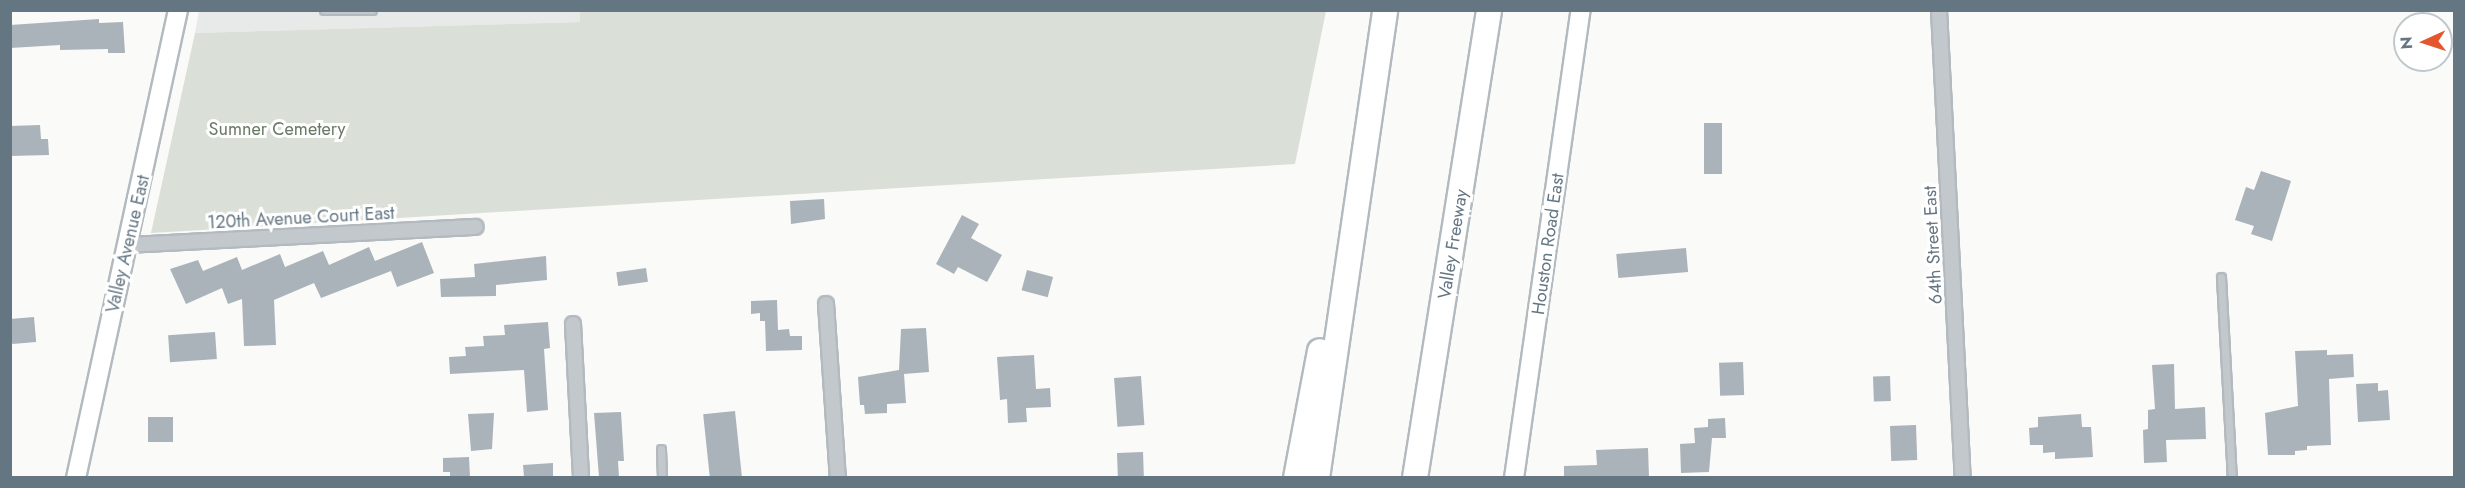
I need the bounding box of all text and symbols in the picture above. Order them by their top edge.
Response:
north arrow [2393,12,2453,72]
text: N [2395,36,2418,50]
park label: Sumner Cemetery [209,118,345,140]
street label: Houston Road East [1527,172,1569,316]
street label: Valley Avenue East [102,173,154,315]
street label: 64th Street East [1919,185,1947,305]
street label: Valley Freeway [1434,188,1472,300]
street label: 120th Avenue Court East [207,202,395,234]

